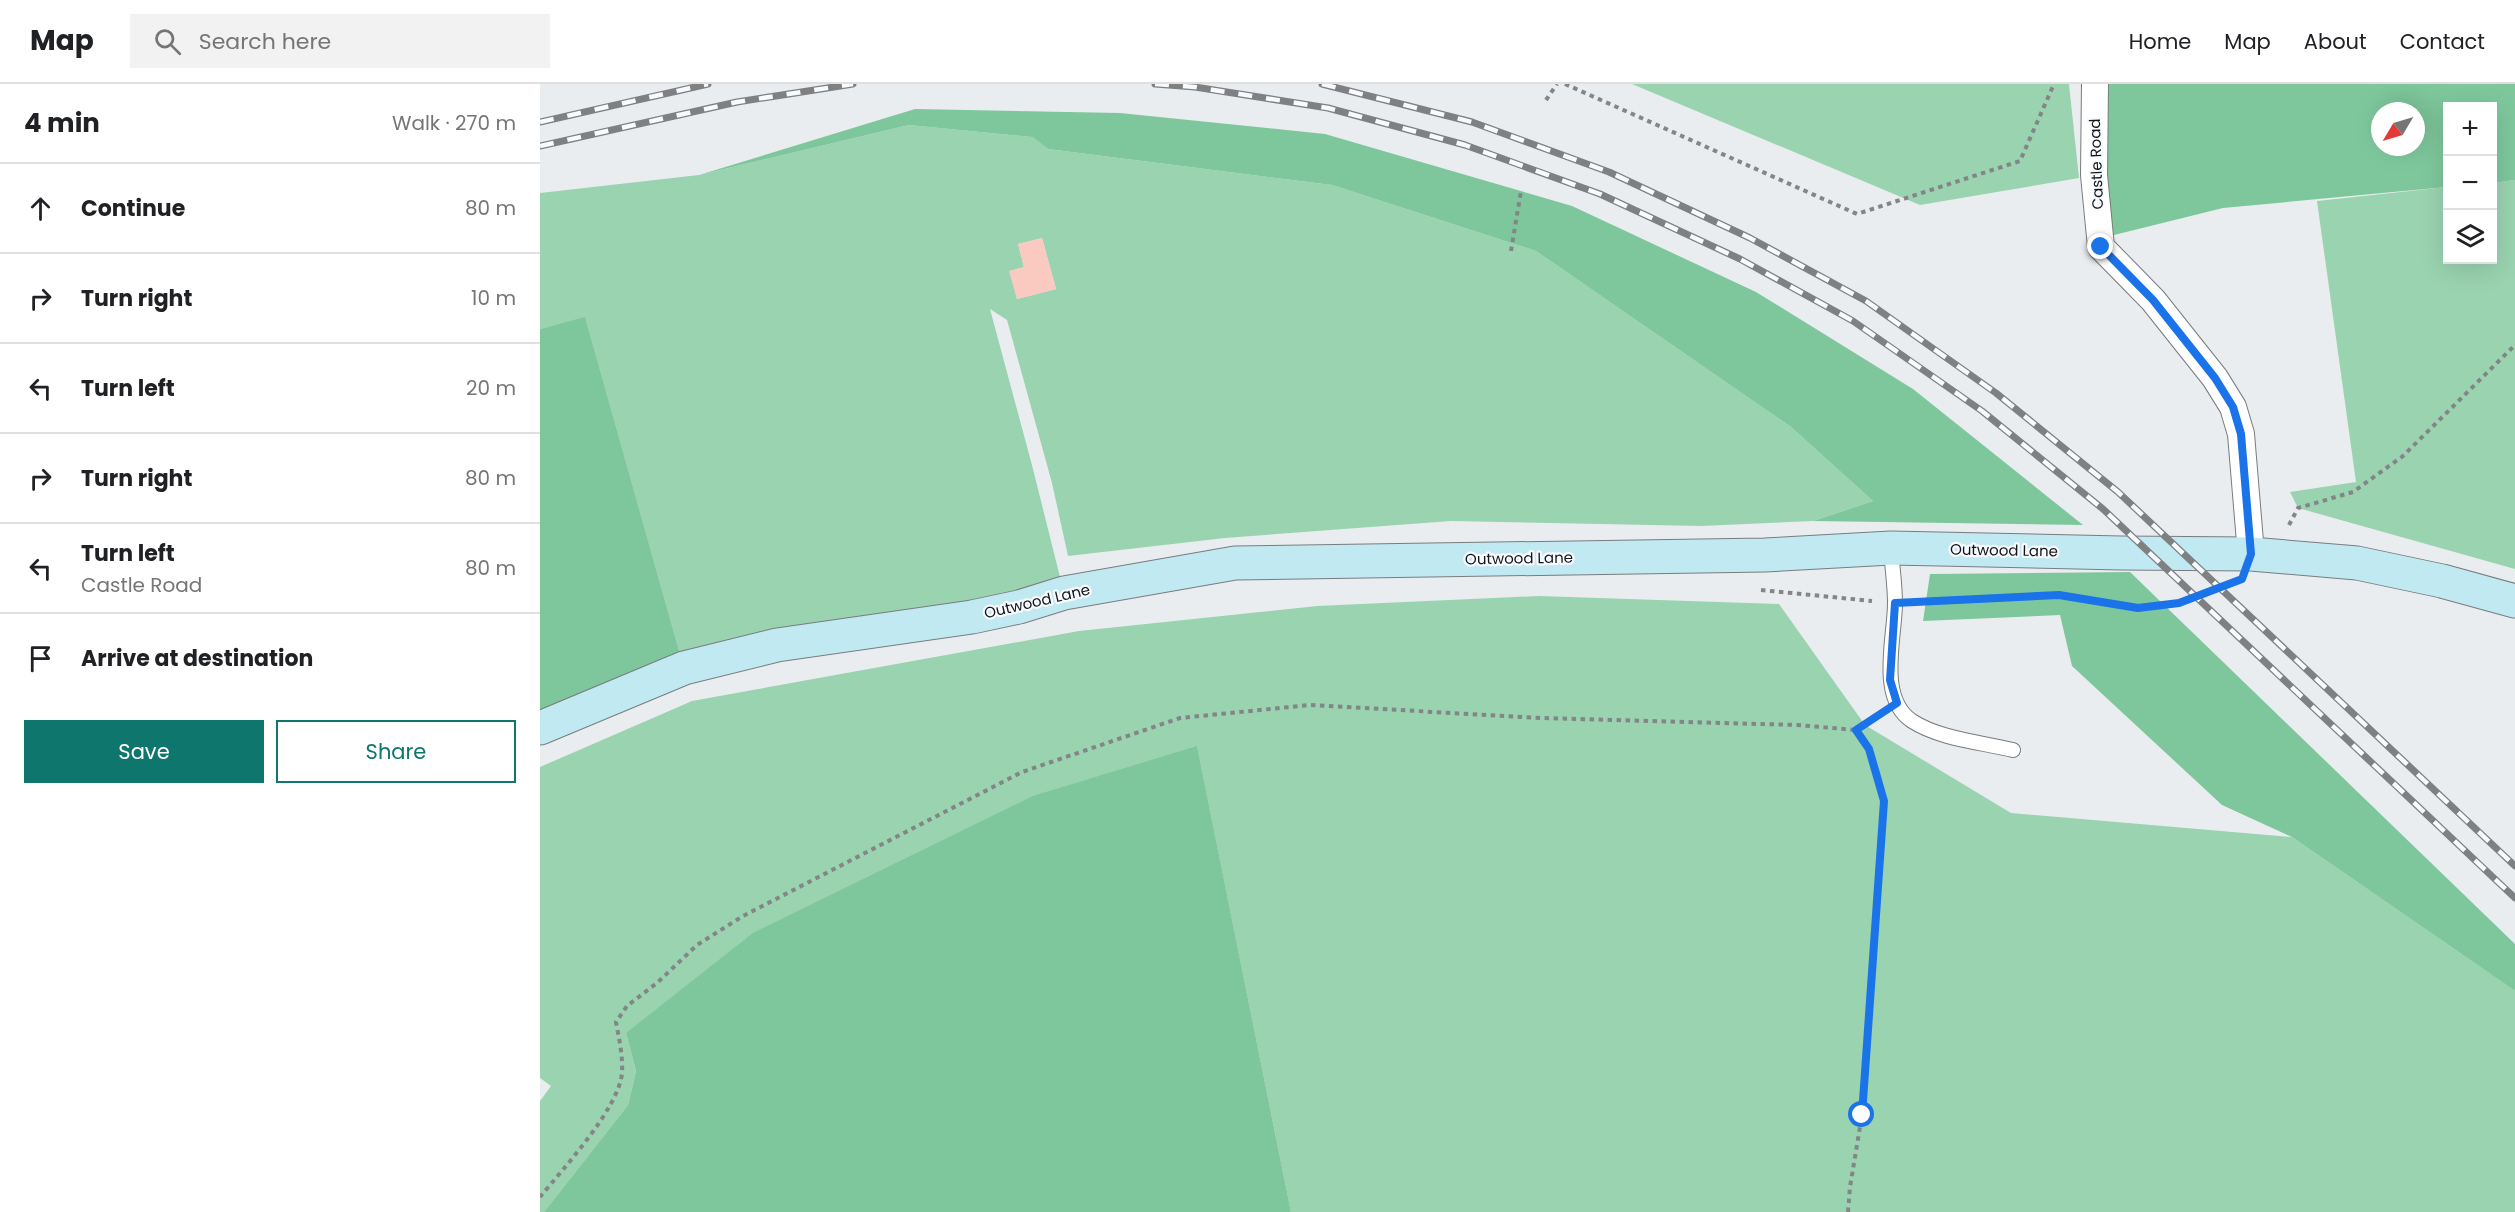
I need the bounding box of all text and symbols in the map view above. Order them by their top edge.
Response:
search box [130,14,550,68]
text: Map [30,21,94,60]
icon: search [151,25,184,58]
text: Search here [199,26,331,57]
text: Home [2129,27,2191,56]
text: Map [2224,27,2271,56]
text: About [2304,27,2367,56]
text: Contact [2400,27,2485,56]
north arrow [2371,102,2425,156]
map controls [2443,102,2497,264]
button: + [2443,102,2497,156]
text: 4 min [24,105,100,141]
text: Walk · 270 m [392,109,516,137]
street label: Castle Road [2084,118,2108,210]
button: − [2443,156,2497,210]
icon: ahead [24,192,57,225]
text: Continue [81,193,185,224]
text: 80 m [465,194,516,222]
button: layers [2443,210,2497,264]
route end [2087,233,2113,259]
icon: right [24,282,57,315]
text: Turn right [81,283,192,314]
text: 10 m [471,284,516,312]
icon: left [24,372,57,405]
text: Turn left [81,373,175,404]
text: 20 m [466,374,516,402]
icon: right [24,462,57,495]
text: Turn right [81,463,192,494]
text: 80 m [465,464,516,492]
text: Turn left [81,538,175,569]
street label: Outwood Lane [1950,539,2058,561]
street label: Outwood Lane [1465,547,1573,569]
icon: left [24,552,57,585]
text: 80 m [465,554,516,582]
text: Castle Road [81,571,202,599]
street label: Outwood Lane [982,579,1092,623]
icon: arrive [24,642,57,675]
text: Arrive at destination [81,643,313,674]
button: Save [24,720,264,783]
button: Share [276,720,516,783]
route start [1848,1101,1874,1127]

